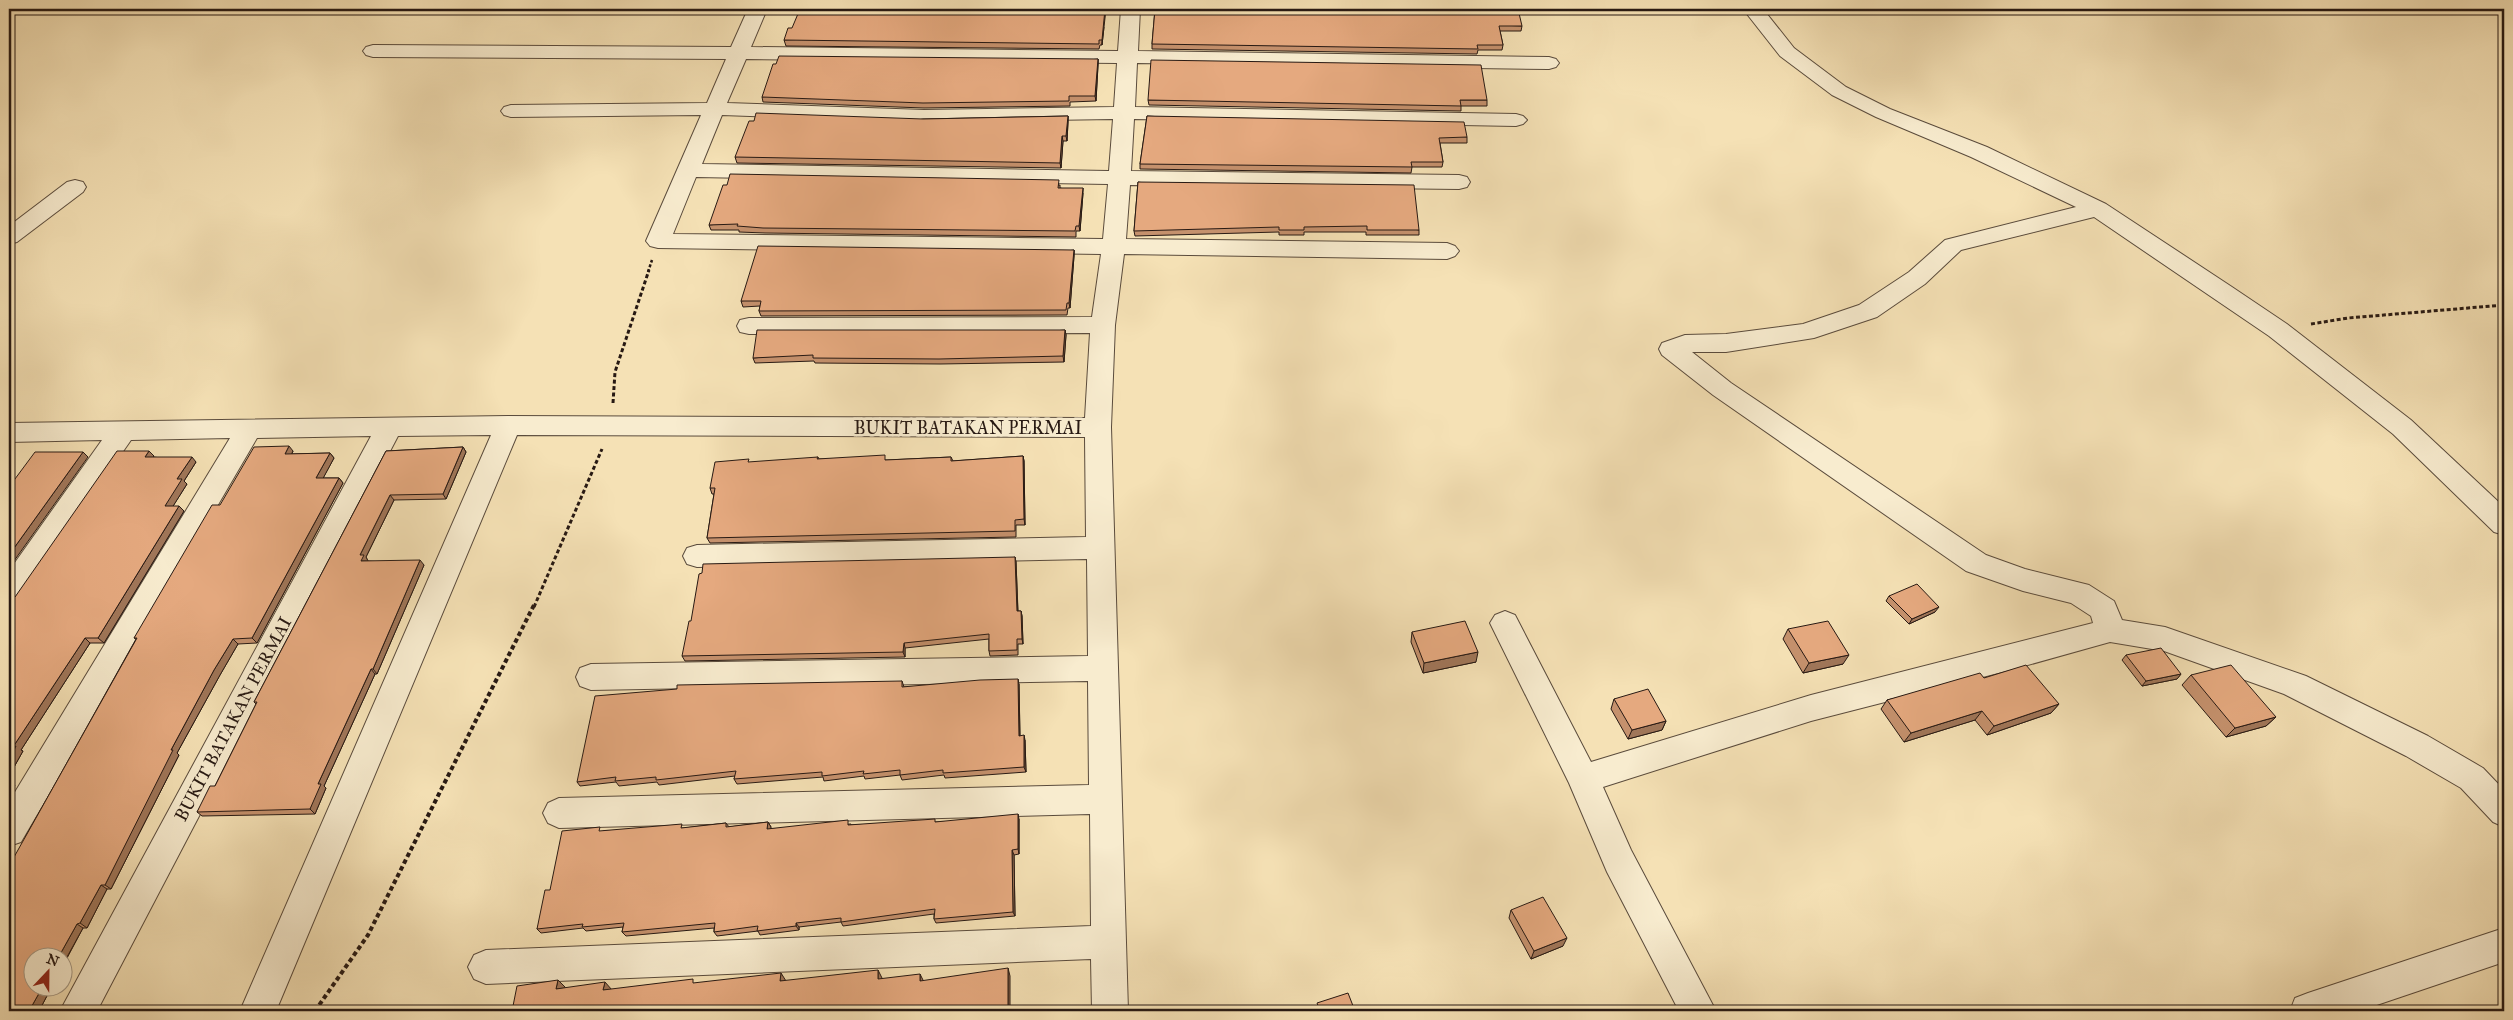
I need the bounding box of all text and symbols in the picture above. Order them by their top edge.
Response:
street label: BUKIT BATAKAN PERMAI [854,417,1083,439]
street label: BUKIT BATAKAN PERMAI [170,613,297,825]
north arrow [22,948,72,998]
text: N [44,950,61,971]

